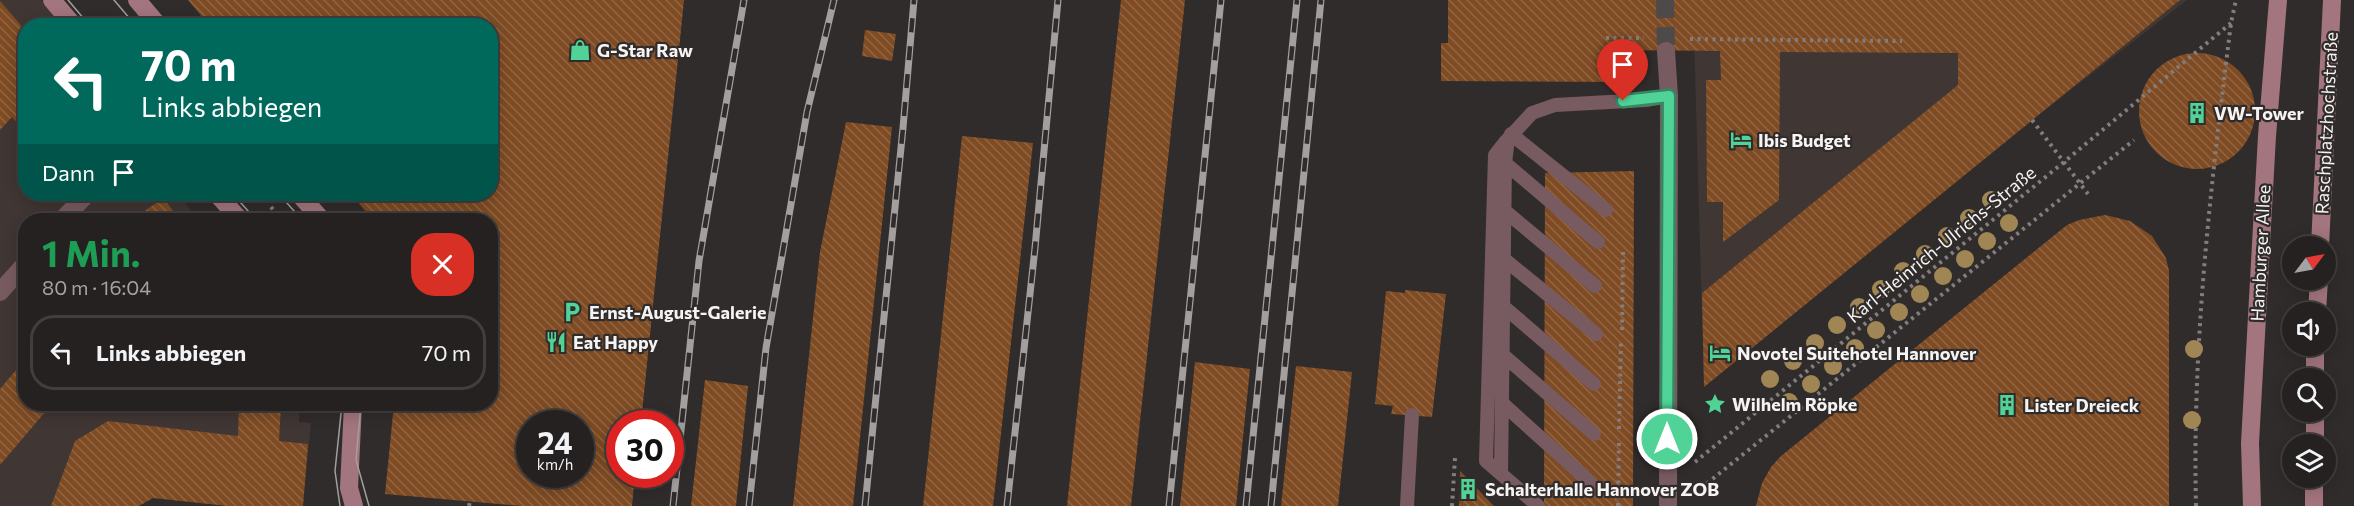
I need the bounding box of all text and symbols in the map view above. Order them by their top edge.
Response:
street label: Raschplatzhochstraße [2310,31,2342,215]
text: 70 m [141,38,236,90]
shop icon: G-Star Raw [568,38,592,62]
place label: G-Star Raw [597,39,693,61]
pin [1597,39,1648,101]
icon: left [42,42,120,120]
icon: arrive [1606,48,1639,81]
text: Links abbiegen [141,90,322,123]
building icon: VW-Tower [2185,101,2209,125]
place label: VW-Tower [2214,102,2305,124]
hotel icon: Ibis Budget [1729,128,1753,152]
place label: Ibis Budget [1758,129,1851,151]
icon: arrive [107,156,140,189]
text: Dann [42,159,95,186]
street label: Karl-Heinrich-Ulrichs-Straße [1842,161,2040,327]
street label: Hamburger Allee [2245,184,2275,322]
text: 1 Min. [42,230,140,274]
button: close [411,233,474,296]
north arrow [2282,236,2336,290]
map controls [2282,236,2336,488]
text: 80 m · 16:04 [42,275,151,299]
parking icon: Ernst-August-Galerie [560,300,584,324]
place label: Ernst-August-Galerie [589,301,766,323]
button: sound [2282,302,2336,356]
restaurant icon: Eat Happy [544,330,568,354]
place label: Eat Happy [573,331,658,353]
icon: left [45,336,78,369]
text: Links abbiegen [96,339,246,366]
text: 70 m [422,339,471,366]
hotel icon: Novotel Suitehotel Hannover [1708,341,1732,365]
place label: Novotel Suitehotel Hannover [1737,342,1977,364]
button: search [2282,368,2336,422]
place icon: Wilhelm Röpke [1703,392,1727,416]
place label: Wilhelm Röpke [1732,393,1857,415]
building icon: Lister Dreieck [1995,393,2019,417]
place label: Lister Dreieck [2024,394,2140,416]
position arrow [1635,407,1699,471]
speed limit sign: 30 [606,410,684,488]
text: 24 [537,423,573,460]
button: layers [2282,434,2336,488]
text: km/h [537,455,573,473]
building icon: Schalterhalle Hannover ZOB [1456,477,1480,501]
place label: Schalterhalle Hannover ZOB [1485,478,1719,500]

